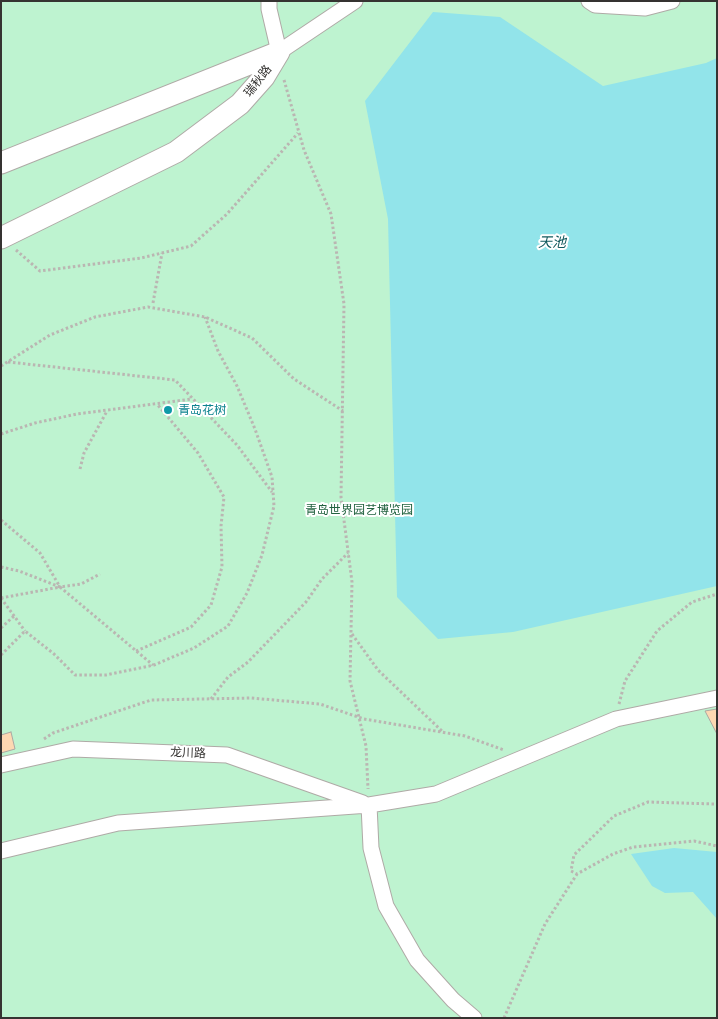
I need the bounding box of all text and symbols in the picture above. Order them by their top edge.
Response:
street label: 瑞秋路 [241,62,275,100]
water label: 天池 [538,235,566,251]
place label: 青岛花树 [178,403,226,417]
marker: 青岛花树 [162,404,174,416]
park label: 青岛世界园艺博览园 [305,503,413,517]
street label: 龙川路 [170,745,206,761]

